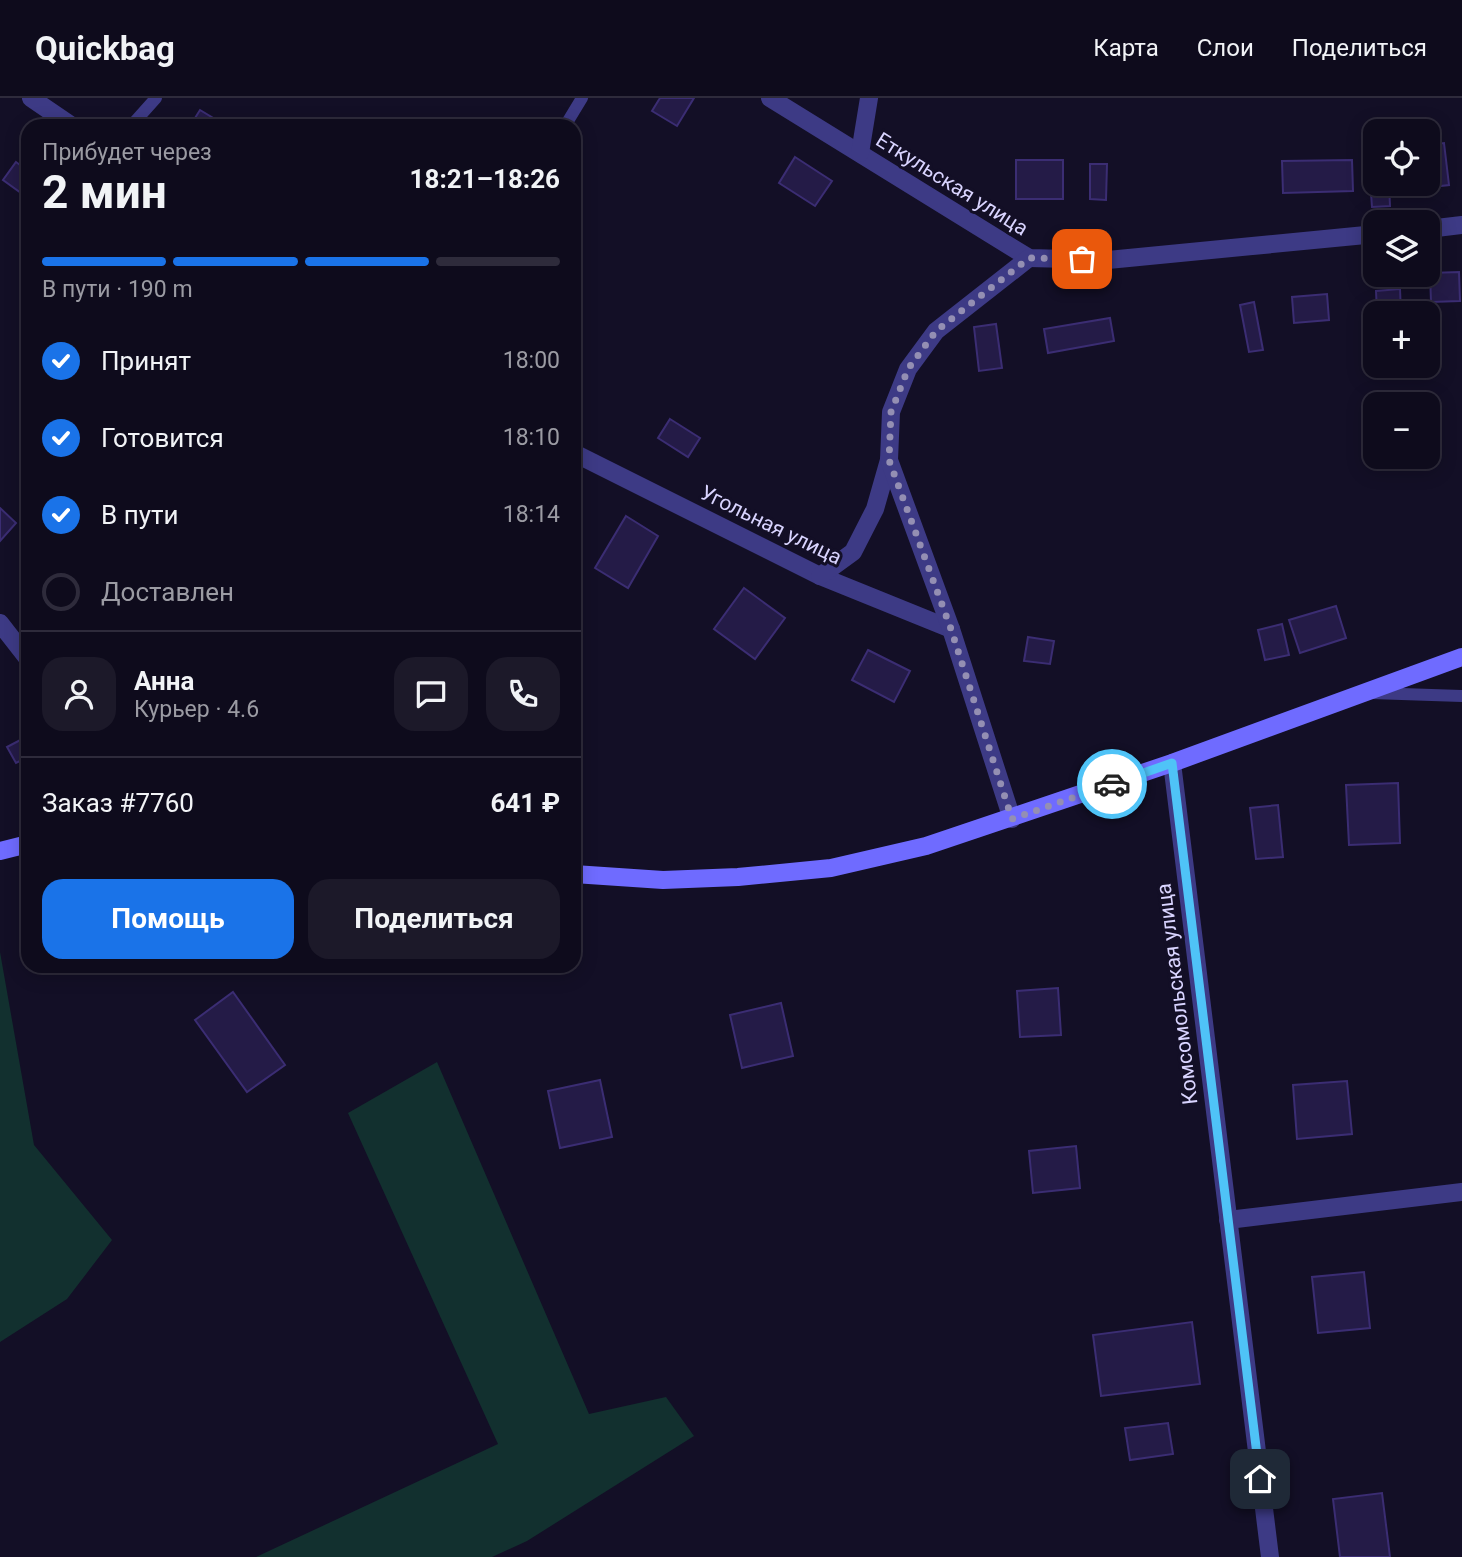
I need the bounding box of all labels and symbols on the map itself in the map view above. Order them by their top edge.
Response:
street label: Еткульская улица [872,128,1032,240]
pin [1052,229,1112,289]
street label: Угольная улица [697,480,845,570]
courier [1077,749,1147,819]
street label: Комсомольская улица [1152,882,1202,1106]
pin [1230,1449,1290,1509]

